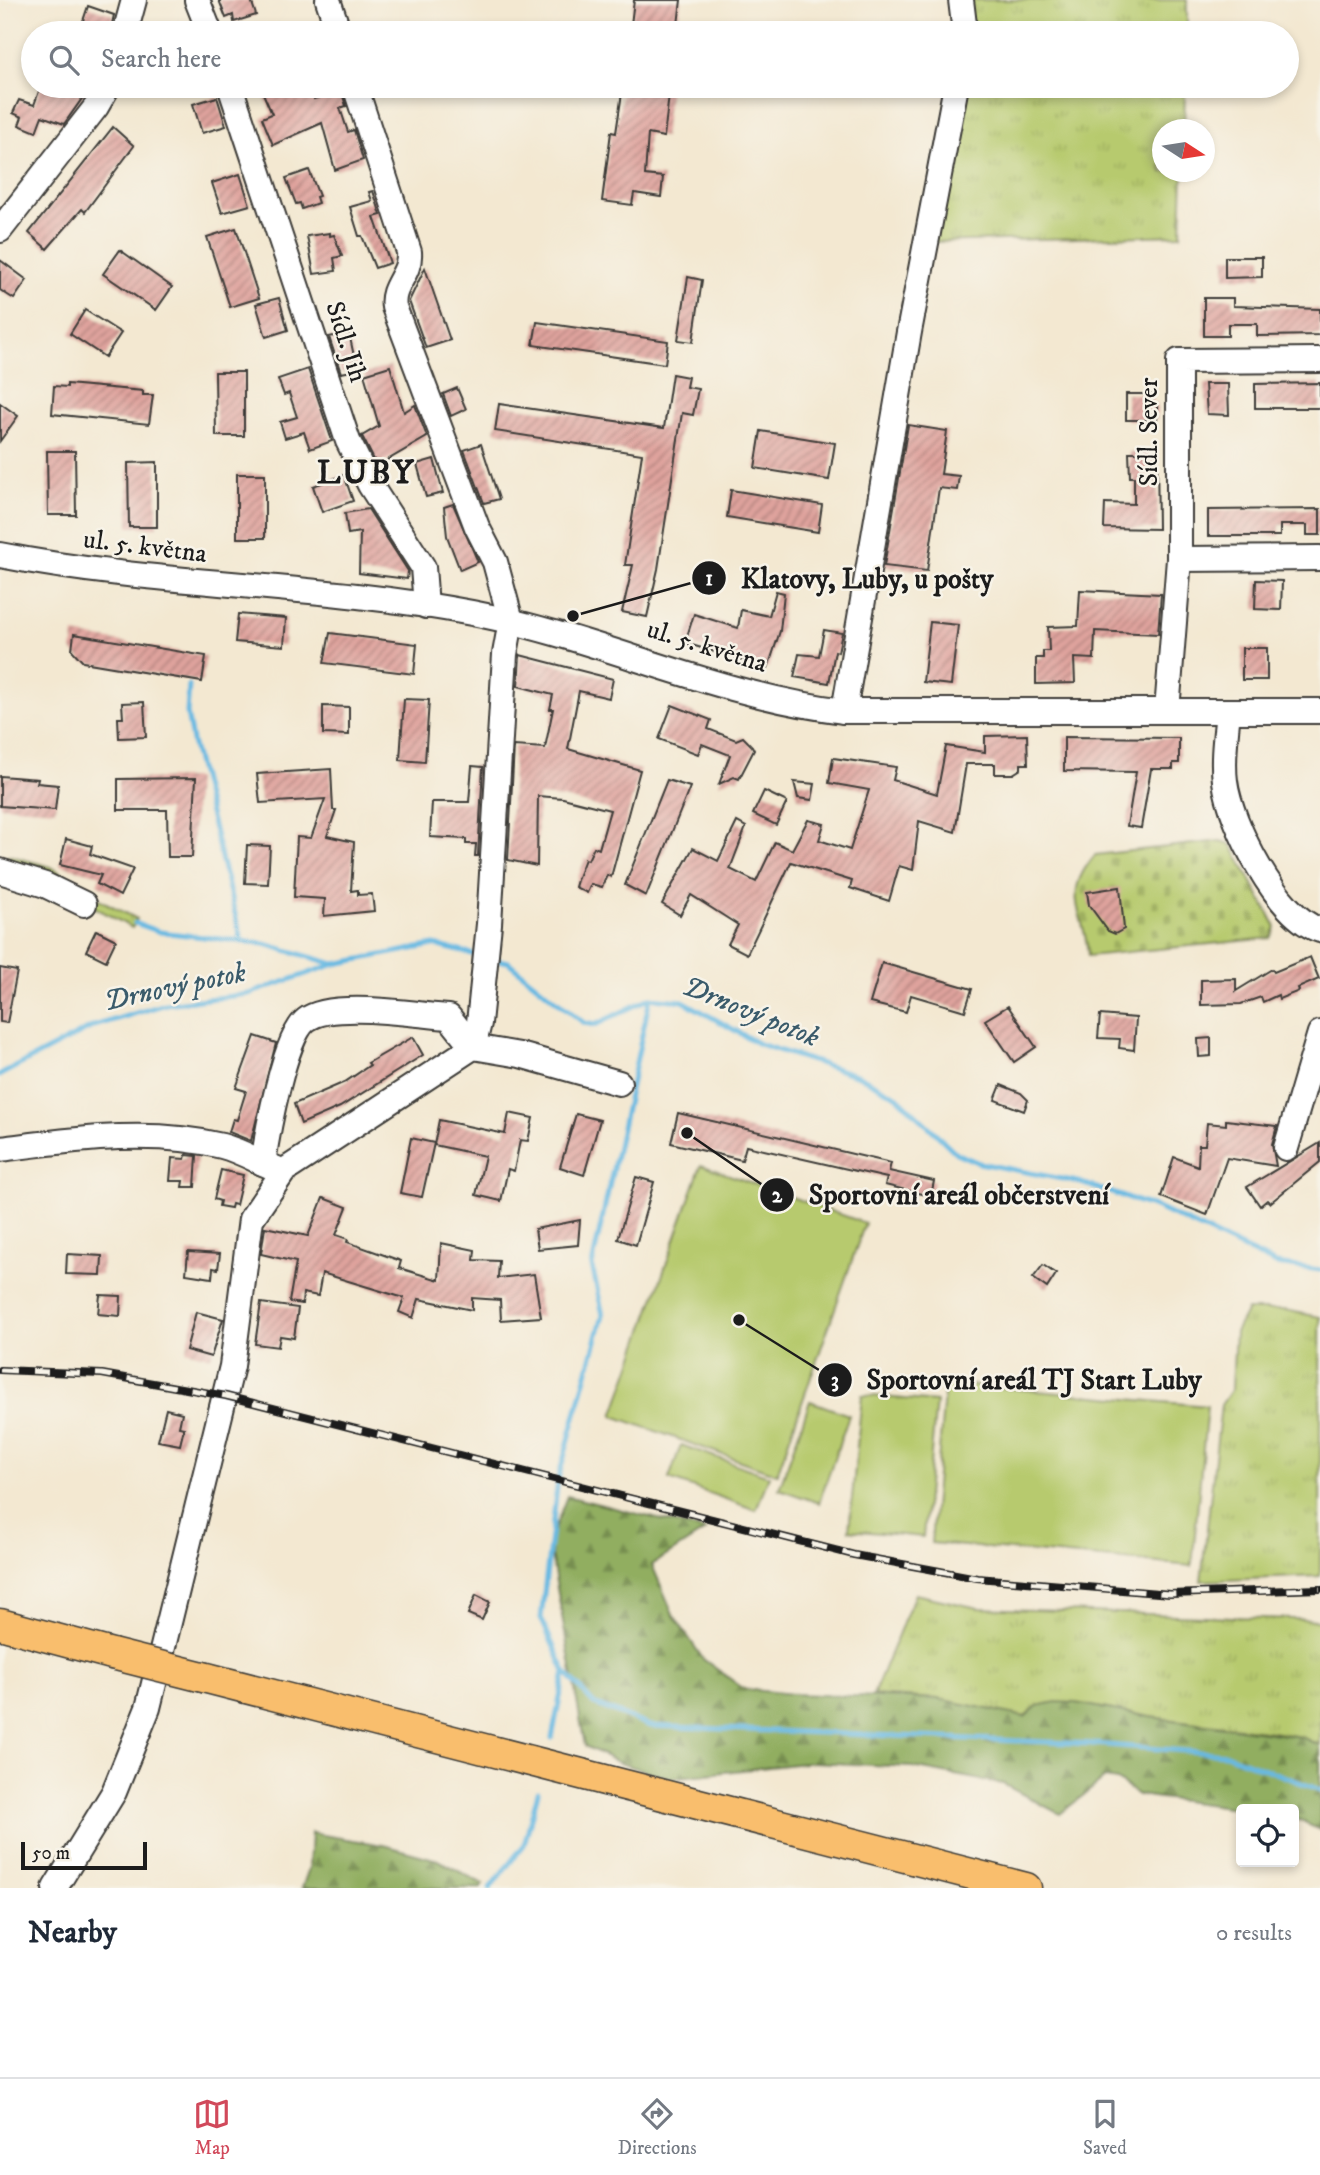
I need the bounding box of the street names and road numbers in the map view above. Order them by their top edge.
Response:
street label: Sídl. Jih [317,297,375,387]
street label: Sídl. Sever [1133,377,1166,487]
street label: ul. 5. května [81,523,209,571]
street label: ul. 5. května [643,613,771,681]

